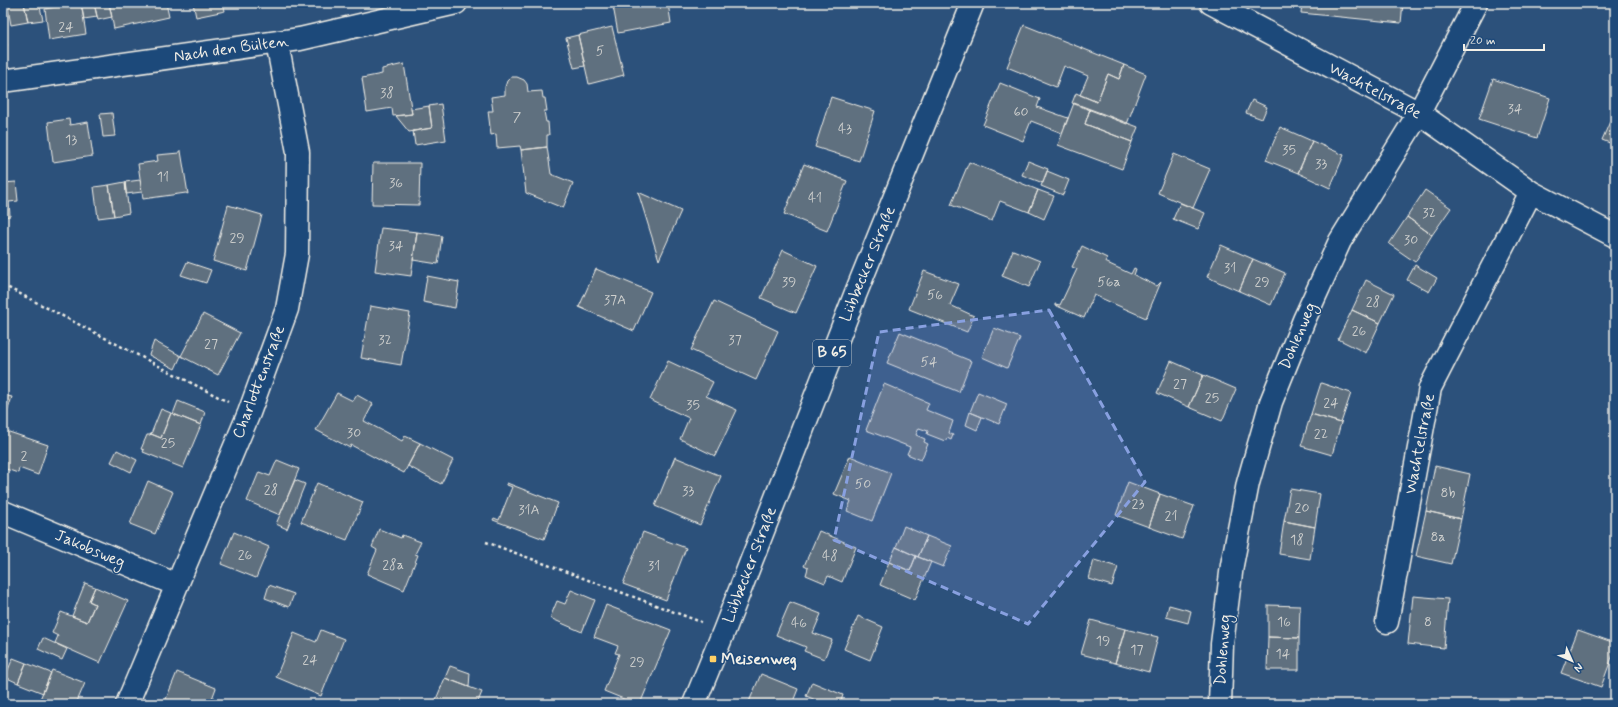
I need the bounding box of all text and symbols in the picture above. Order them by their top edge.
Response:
house number: 24 [58,18,74,36]
scale bar [1464,26,1544,52]
street label: Nach den Bülten [172,30,290,67]
text: 20 m [1470,33,1496,49]
house number: 5 [596,42,604,60]
street label: Wachtelstraße [1325,58,1425,124]
house number: 38 [380,84,394,102]
house number: 34 [1508,100,1523,118]
house number: 60 [1013,103,1029,121]
house number: 7 [513,108,522,126]
house number: 43 [838,120,852,138]
house number: 13 [65,131,77,149]
house number: 35 [1282,141,1296,159]
house number: 33 [1315,155,1327,173]
house number: 11 [157,168,169,186]
house number: 36 [389,174,403,192]
house number: 41 [808,189,822,207]
street label: Lübbecker Straße [835,203,901,325]
house number: 32 [1422,204,1436,222]
house number: 29 [229,229,245,247]
house number: 30 [1404,231,1418,249]
house number: 34 [389,237,404,255]
house number: 31 [1224,259,1236,277]
house number: 39 [782,273,796,291]
house number: 56a [1097,273,1121,291]
house number: 29 [1254,273,1270,291]
house number: 56 [927,286,943,304]
house number: 37A [604,291,626,309]
house number: 28 [1366,293,1380,311]
street label: Dohlenweg [1274,299,1322,373]
street label: Charlottenstraße [228,322,290,442]
house number: 26 [1352,322,1367,340]
house number: 32 [378,331,392,349]
house number: 37 [728,331,742,349]
house number: 27 [204,335,218,353]
road number: B 65 [813,340,851,366]
house number: 54 [921,353,938,371]
house number: 27 [1173,375,1187,393]
house number: 25 [1205,389,1219,407]
street label: Wachtelstraße [1400,392,1440,496]
house number: 24 [1323,394,1339,412]
house number: 35 [686,396,700,414]
house number: 30 [347,424,361,442]
house number: 22 [1314,425,1328,443]
house number: 25 [161,434,175,452]
house number: 2 [21,447,28,465]
house number: 50 [855,475,871,493]
house number: 28 [264,481,278,499]
house number: 33 [682,482,694,500]
house number: 8b [1441,484,1455,502]
house number: 23 [1132,495,1144,513]
house number: 20 [1295,499,1309,517]
house number: 31A [518,501,540,519]
street label: Lübbecker Straße [718,504,782,626]
house number: 21 [1165,507,1177,525]
street label: Jakobsweg [51,525,128,574]
house number: 8a [1430,528,1446,546]
house number: 18 [1290,531,1304,549]
house number: 26 [238,546,253,564]
house number: 48 [822,547,838,565]
house number: 28a [382,556,404,574]
house number: 31 [648,557,660,575]
house number: 16 [1277,613,1291,631]
house number: 8 [1424,613,1432,631]
house number: 46 [791,614,807,632]
street label: Dohlenweg [1210,614,1237,686]
house number: 19 [1096,632,1110,650]
house number: 17 [1130,641,1144,659]
north arrow [1552,641,1592,681]
house number: 14 [1276,645,1291,663]
place label: Meisenweg [721,649,797,671]
house number: 24 [302,651,318,669]
house number: 29 [629,653,645,671]
marker: Meisenweg [708,654,718,664]
text: N [1571,660,1586,675]

